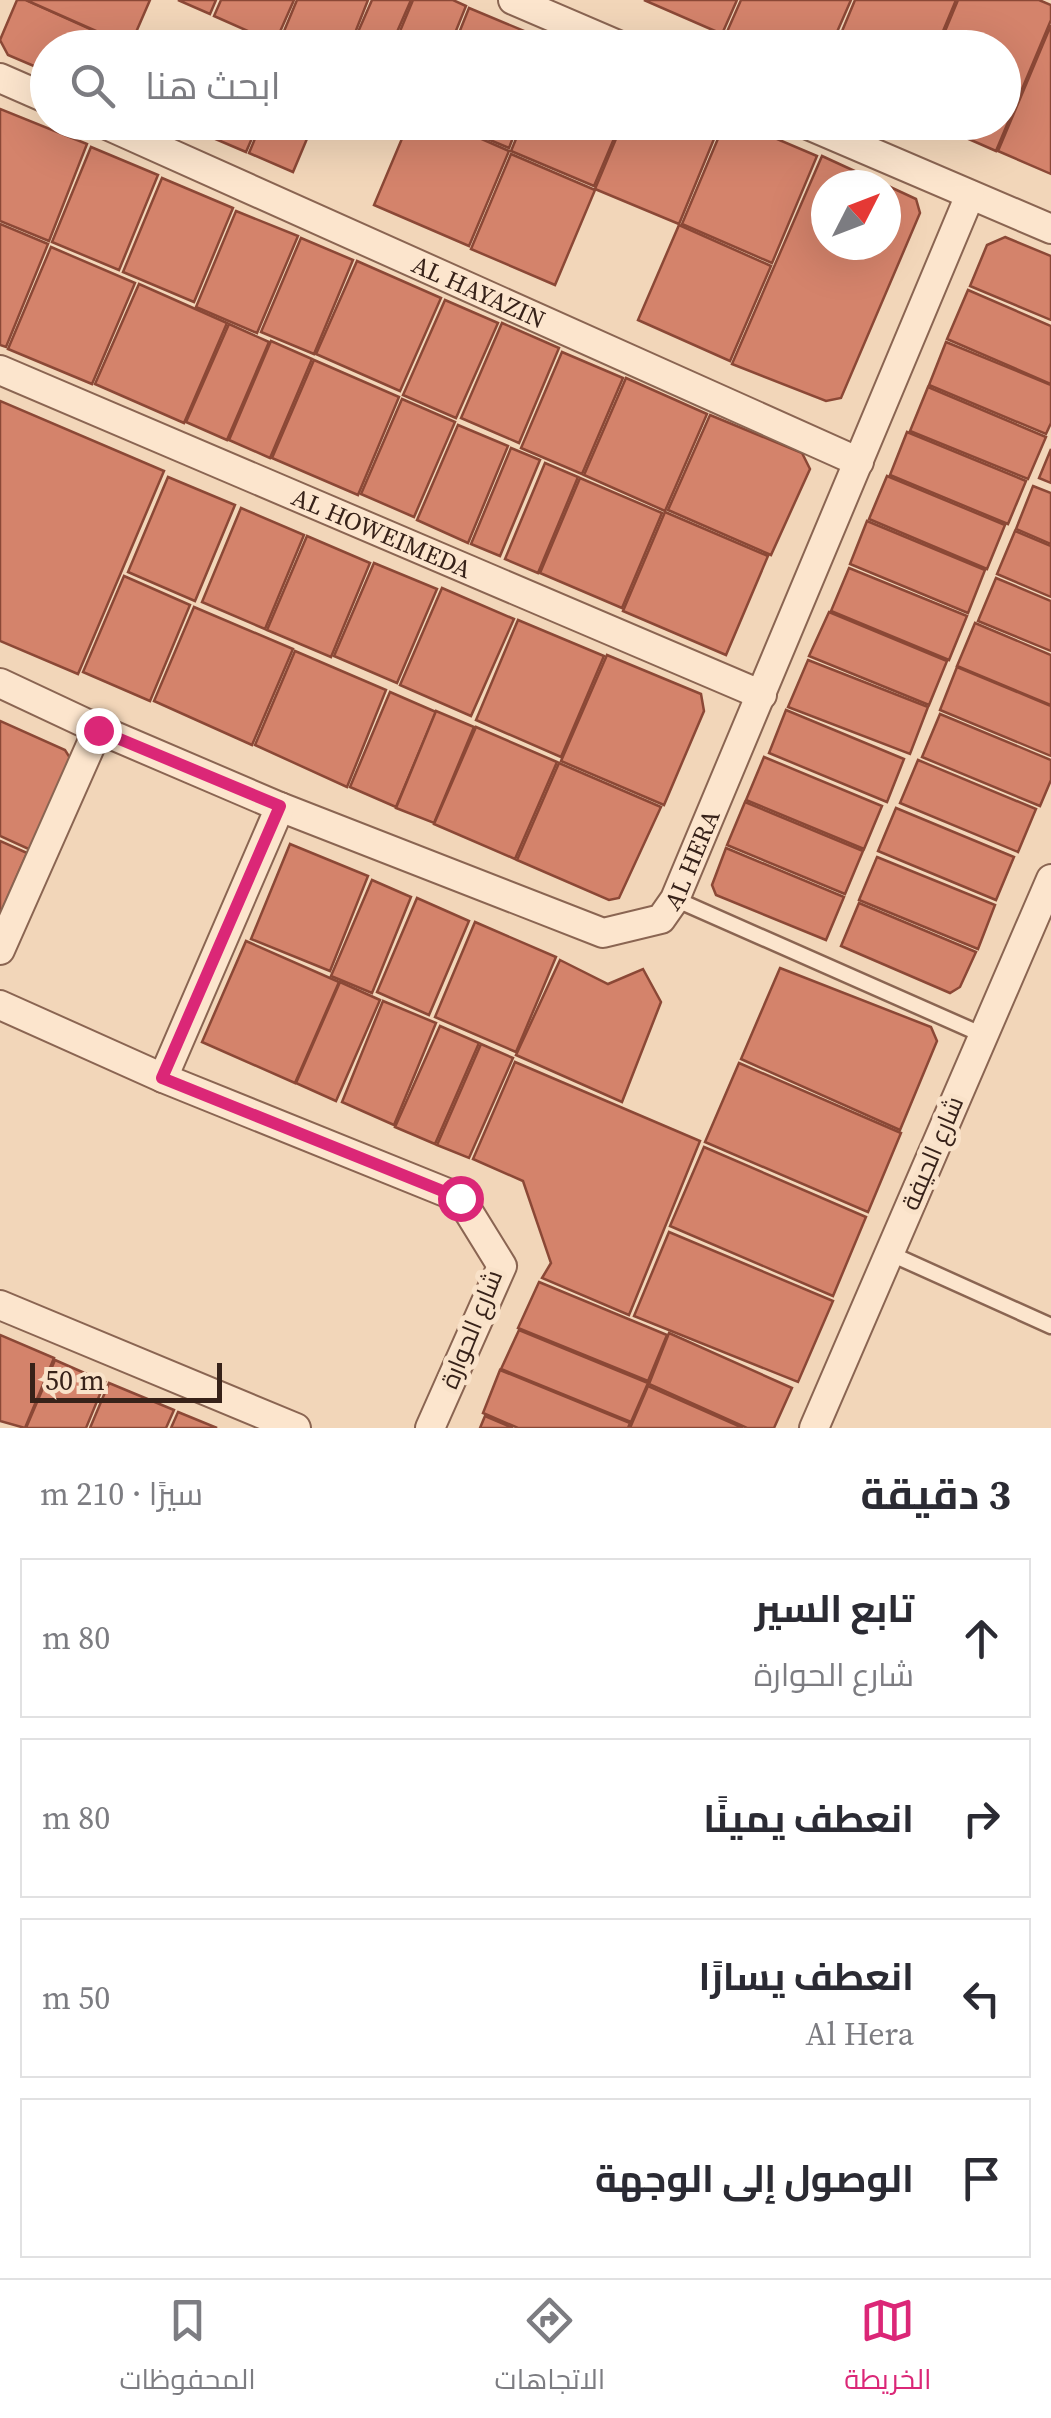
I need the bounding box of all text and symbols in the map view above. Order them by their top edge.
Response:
search box [30,30,1021,140]
icon: search [65,58,120,113]
text: ابحث هنا [145,60,281,112]
north arrow [811,170,901,260]
street label: AL HAYAZIN [407,247,551,336]
street label: AL HOWEIMEDA [287,479,477,586]
route end [76,708,122,754]
street label: AL HERA [656,804,728,917]
street label: شارع الحيفة [893,1091,971,1215]
route start [438,1176,484,1222]
street label: شارع الحوارة [432,1265,510,1393]
scale bar [30,1358,222,1402]
text: 50 m [45,1361,105,1399]
text: 3 دقيقة [861,1465,1011,1523]
text: سيرًا · 210 m [40,1472,203,1516]
text: تابع السير [755,1583,914,1635]
icon: ahead [954,1611,1009,1666]
text: 80 m [42,1616,110,1660]
text: شارع الحوارة [754,1653,914,1697]
icon: right [954,1791,1009,1846]
text: انعطف يمينًا [703,1793,914,1845]
text: 80 m [42,1796,110,1840]
text: انعطف يسارًا [699,1951,914,2003]
icon: left [954,1971,1009,2026]
text: 50 m [42,1976,110,2020]
text: Al Hera [805,2012,914,2056]
icon: arrive [954,2151,1009,2206]
text: الوصول إلى الوجهة [595,2153,914,2205]
tab: المحفوظات [119,2293,256,2405]
tab: الاتجاهات [495,2293,605,2405]
tab: الخريطة [844,2293,932,2405]

